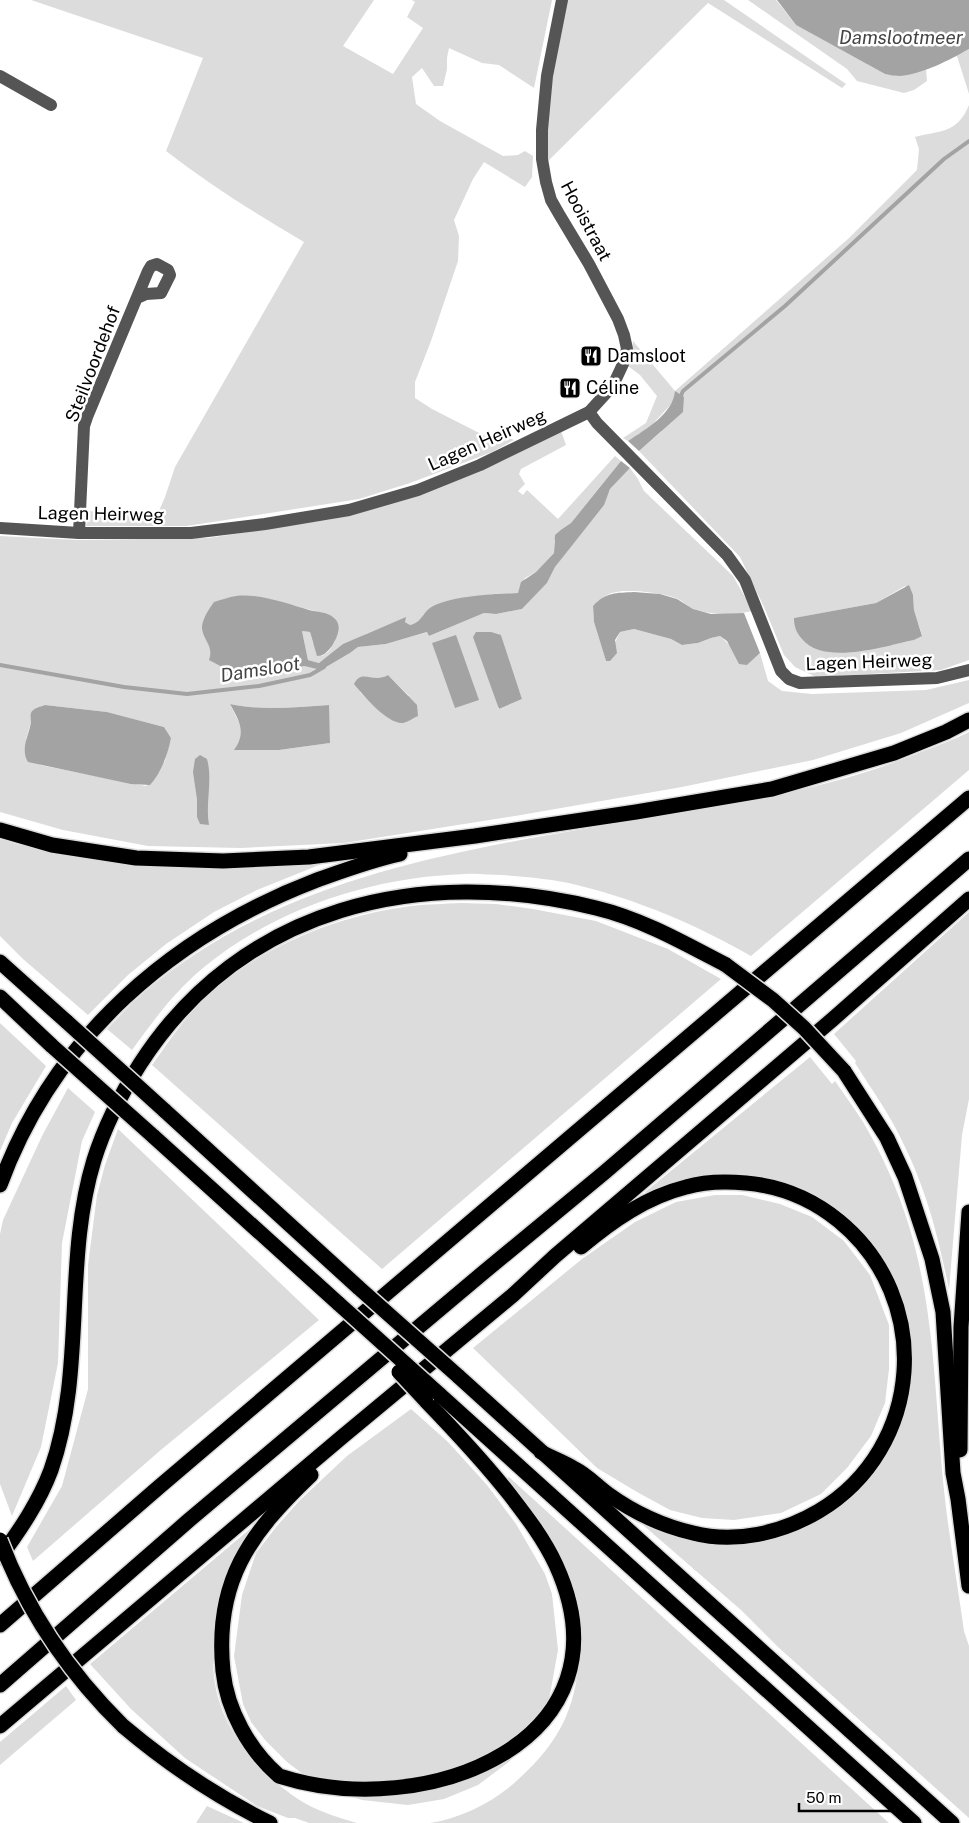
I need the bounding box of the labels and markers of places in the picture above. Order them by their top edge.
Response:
restaurant icon: Damsloot [579,344,603,368]
place label: Damsloot [607,345,686,366]
restaurant icon: Céline [558,376,582,400]
place label: Céline [586,377,639,398]

